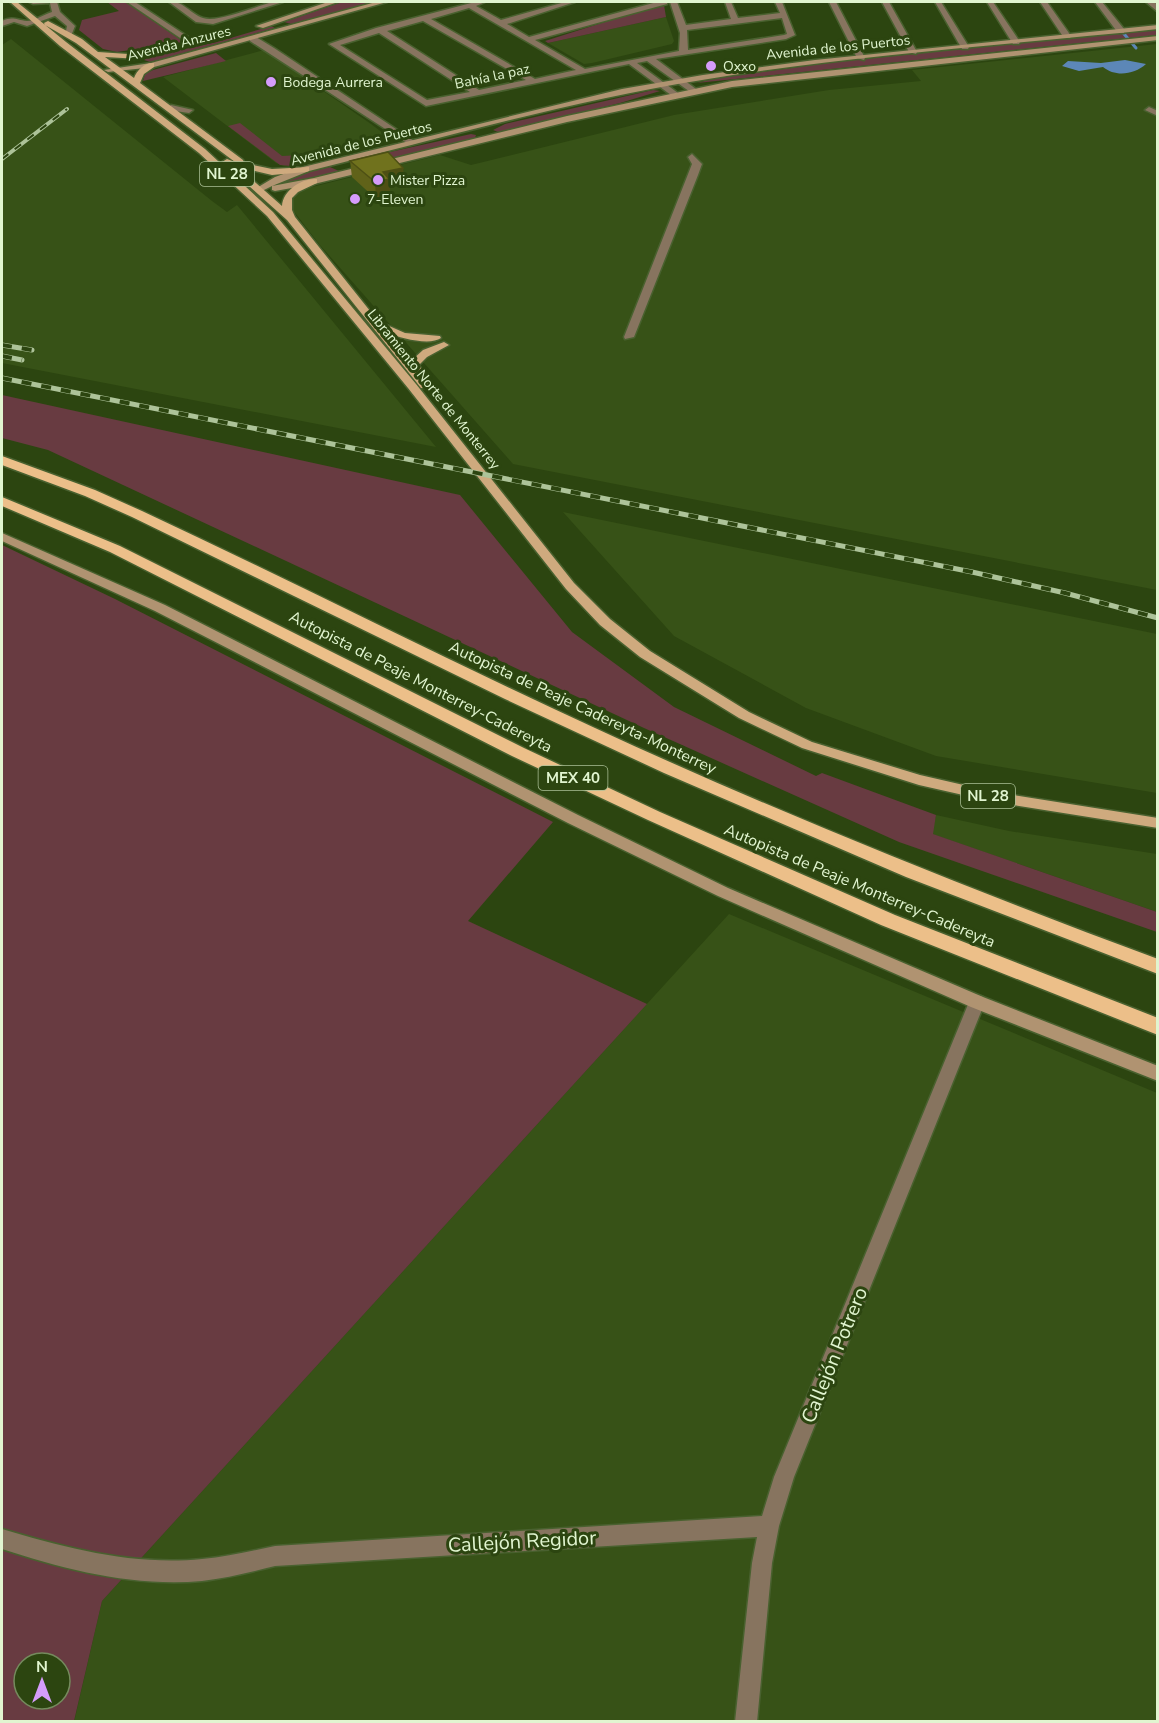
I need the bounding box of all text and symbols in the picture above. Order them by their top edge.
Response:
street label: Avenida Anzures [125,21,233,66]
street label: Avenida de los Puertos [765,30,911,65]
place label: Oxxo [723,57,756,76]
street label: Bahía la paz [453,59,532,94]
marker: Oxxo [704,59,718,73]
place label: Bodega Aurrera [283,73,383,92]
marker: Bodega Aurrera [264,75,278,89]
street label: Avenida de los Puertos [288,117,434,170]
road number: NL 28 [200,162,254,186]
place label: Mister Pizza [390,171,465,190]
marker: Mister Pizza [371,173,385,187]
place label: 7-Eleven [367,190,423,209]
marker: 7-Eleven [348,192,362,206]
street label: Libramiento Norte de Monterrey [363,305,505,474]
street label: Autopista de Peaje Monterrey-Cadereyta [285,606,556,758]
street label: Autopista de Peaje Cadereyta-Monterrey [445,636,721,780]
road number: MEX 40 [538,766,608,790]
road number: NL 28 [961,784,1015,808]
street label: Autopista de Peaje Monterrey-Cadereyta [721,819,999,953]
street label: Callejón Potrero [795,1283,874,1427]
street label: Callejón Regidor [447,1524,597,1559]
north arrow [12,1651,72,1711]
text: N [36,1656,48,1678]

